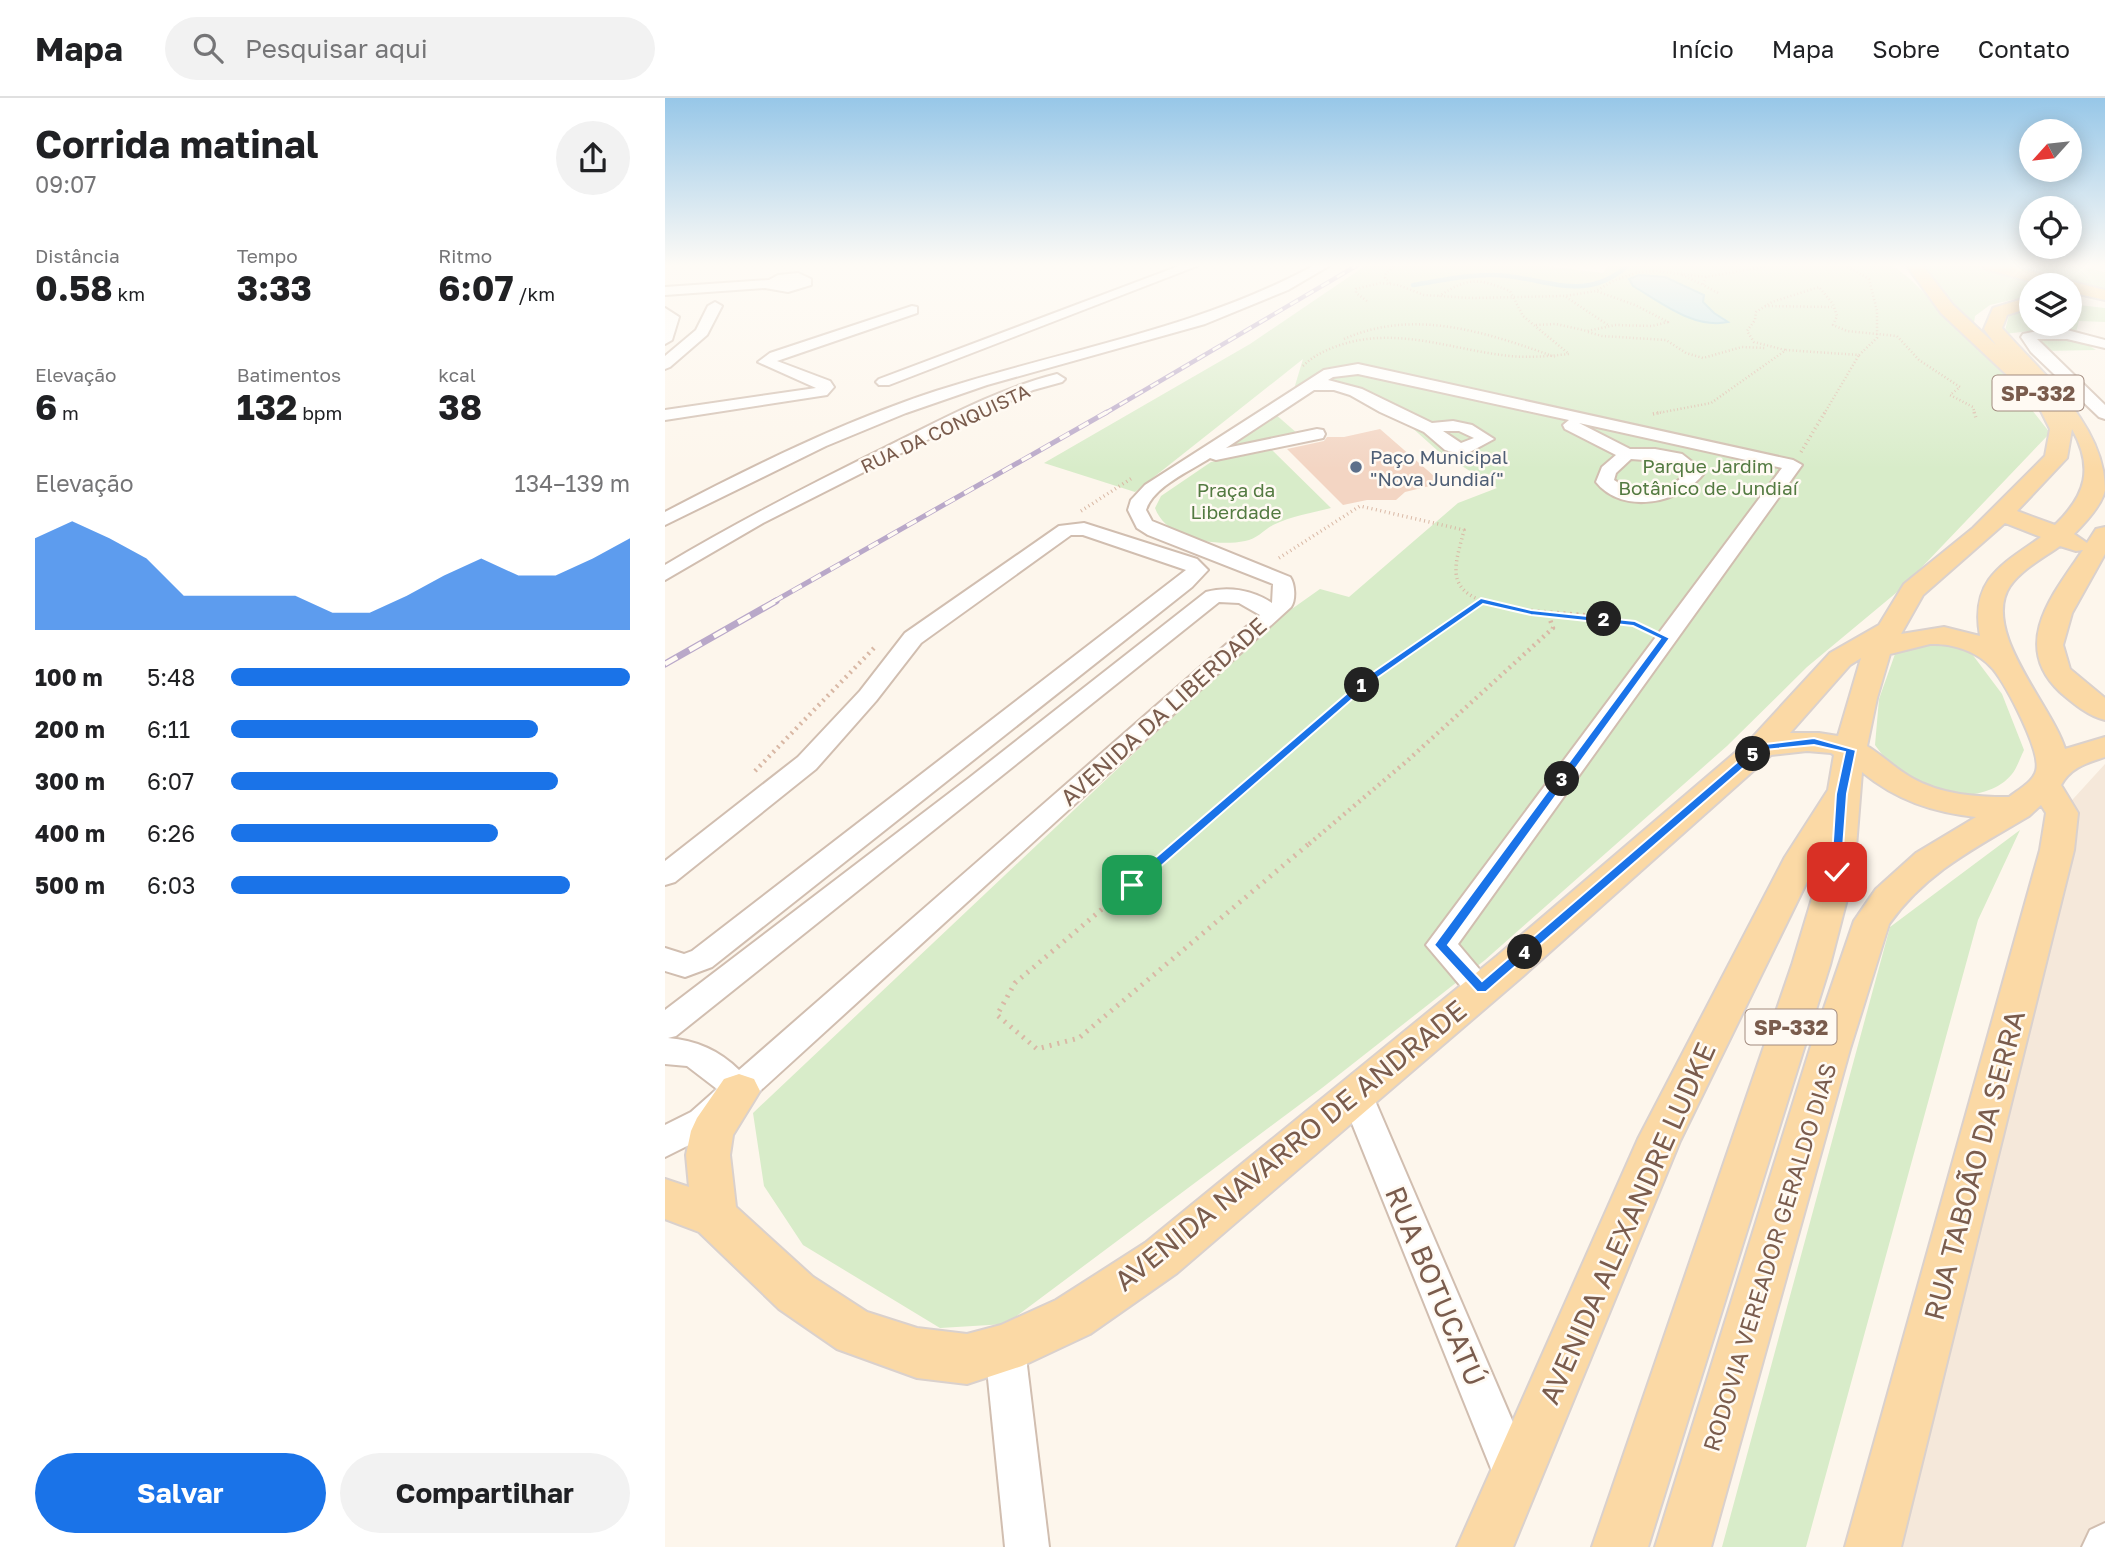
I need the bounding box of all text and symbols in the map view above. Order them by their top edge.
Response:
search box [165,17,655,80]
text: Mapa [35,29,123,68]
icon: search [189,29,227,67]
text: Pesquisar aqui [245,33,428,64]
text: Início [1671,34,1734,63]
text: Mapa [1772,34,1834,63]
text: Sobre [1872,34,1940,63]
text: Contato [1978,34,2070,63]
north arrow [2019,119,2083,182]
map controls [2019,119,2082,336]
text: Corrida matinal [35,121,318,166]
button: share [556,121,630,195]
text: 09:07 [35,170,97,198]
button: locate [2019,196,2082,259]
text: Distância [35,244,120,267]
text: Tempo [237,244,298,267]
text: Ritmo [438,244,492,267]
text: 0.58 [35,267,113,309]
text: 3:33 [237,267,312,309]
text: 6:07 [438,267,514,309]
button: layers [2019,273,2082,336]
text: km [113,282,145,305]
text: /km [514,282,555,305]
text: Elevação [35,363,116,386]
text: Batimentos [237,363,341,386]
text: kcal [438,363,476,386]
road number: SP-332 [1993,376,2083,410]
street label: RUA DA CONQUISTA [857,379,1034,477]
text: 6 [35,386,57,428]
text: 132 [237,386,297,428]
text: 38 [438,386,482,428]
text: m [57,401,79,424]
text: bpm [297,401,342,424]
place label: Paço Municipal "Nova Jundiaí" [1370,445,1508,490]
park label: Parque Jardim Botânico de Jundiaí [1618,454,1800,499]
marker: Paço Municipal "Nova Jundiaí" [1348,459,1364,475]
text: Elevação [35,469,134,497]
text: 134–139 m [515,469,630,497]
park label: Praça da Liberdade [1191,478,1281,523]
pin: 2 [1587,602,1621,636]
text: 2 [1598,607,1609,630]
street label: AVENIDA DA LIBERDADE [1054,611,1272,811]
text: 100 m [35,663,103,691]
text: 5:48 [147,663,195,691]
pin: 1 [1345,668,1379,702]
text: 1 [1357,673,1366,696]
text: 200 m [35,715,105,743]
text: 6:11 [147,715,190,743]
pin: 5 [1735,736,1771,772]
text: 5 [1747,742,1758,765]
pin: 3 [1545,762,1579,796]
text: 300 m [35,767,105,795]
text: 6:07 [147,767,194,795]
text: 3 [1556,767,1567,790]
text: 400 m [35,819,105,847]
text: 6:26 [147,819,195,847]
pin [1807,842,1867,902]
icon: check [1818,853,1856,891]
pin [1102,855,1162,915]
icon: arrive [1113,866,1151,904]
text: 500 m [35,871,105,899]
text: 6:03 [147,871,196,899]
pin: 4 [1507,934,1543,970]
text: 4 [1519,940,1530,963]
street label: AVENIDA NAVARRO DE ANDRADE [1107,993,1473,1297]
street label: RUA TABOÃO DA SERRA [1917,1006,2031,1324]
road number: SP-332 [1745,1010,1837,1044]
street label: AVENIDA ALEXANDRE LUDKE [1532,1037,1722,1409]
street label: RODOVIA VEREADOR GERALDO DIAS [1696,1059,1842,1455]
street label: RUA BOTUCATÚ [1379,1181,1493,1391]
button: Salvar [35,1453,326,1533]
button: Compartilhar [340,1453,630,1533]

